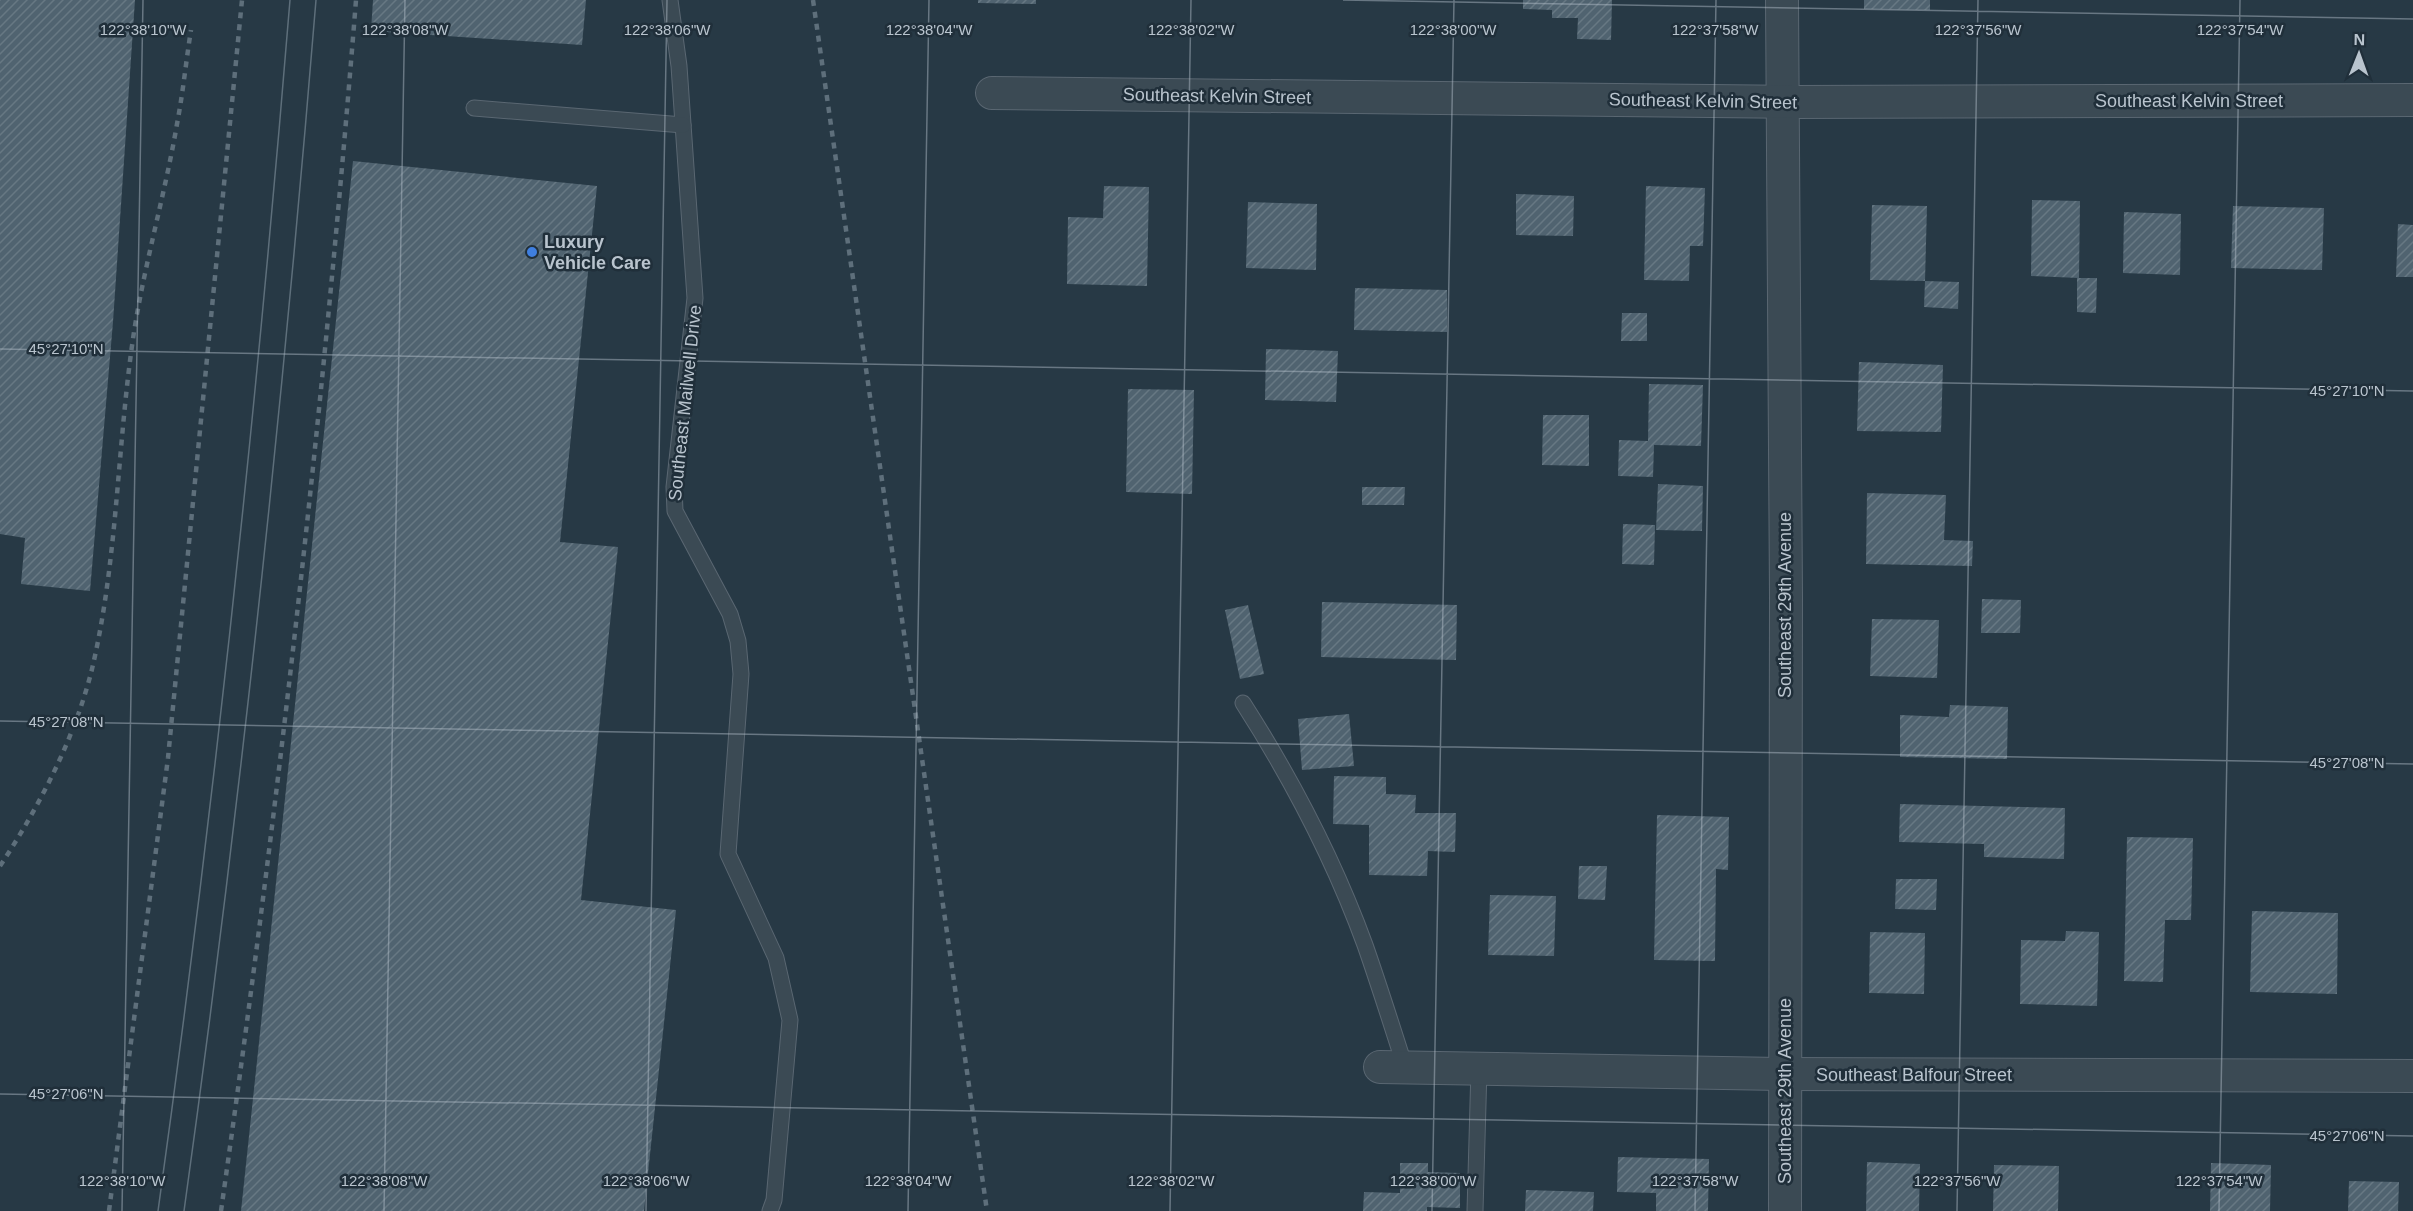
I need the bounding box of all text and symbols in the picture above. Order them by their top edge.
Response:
text: 122°38'10"W [100,21,187,38]
text: 122°38'08"W [362,21,449,38]
text: 122°38'06"W [624,21,711,38]
text: 122°38'04"W [886,21,973,38]
text: 122°38'02"W [1148,21,1235,38]
text: 122°38'00"W [1410,21,1497,38]
text: 122°37'58"W [1672,21,1759,38]
text: 122°37'56"W [1935,21,2022,38]
text: 122°37'54"W [2197,21,2284,38]
north arrow [2329,24,2389,84]
text: N [2353,31,2365,48]
street label: Southeast Kelvin Street [1123,84,1311,108]
street label: Southeast Kelvin Street [1609,89,1797,113]
street label: Southeast Kelvin Street [2095,91,2283,111]
place label: Luxury Vehicle Care [544,232,651,273]
marker: Luxury Vehicle Care [525,245,539,259]
street label: Southeast Mailwell Drive [665,304,705,502]
text: 45°27'10"N [28,340,104,357]
text: 45°27'10"N [2309,382,2385,399]
street label: Southeast 29th Avenue [1775,512,1795,698]
text: 45°27'08"N [28,713,104,730]
text: 45°27'08"N [2309,754,2385,771]
street label: Southeast 29th Avenue [1775,998,1795,1184]
street label: Southeast Balfour Street [1816,1065,2012,1085]
text: 45°27'06"N [28,1085,104,1102]
text: 45°27'06"N [2309,1127,2385,1144]
text: 122°38'10"W [79,1172,166,1189]
text: 122°38'08"W [341,1172,428,1189]
text: 122°38'06"W [603,1172,690,1189]
text: 122°38'04"W [865,1172,952,1189]
text: 122°38'02"W [1128,1172,1215,1189]
text: 122°38'00"W [1390,1172,1477,1189]
text: 122°37'58"W [1652,1172,1739,1189]
text: 122°37'56"W [1914,1172,2001,1189]
text: 122°37'54"W [2176,1172,2263,1189]

